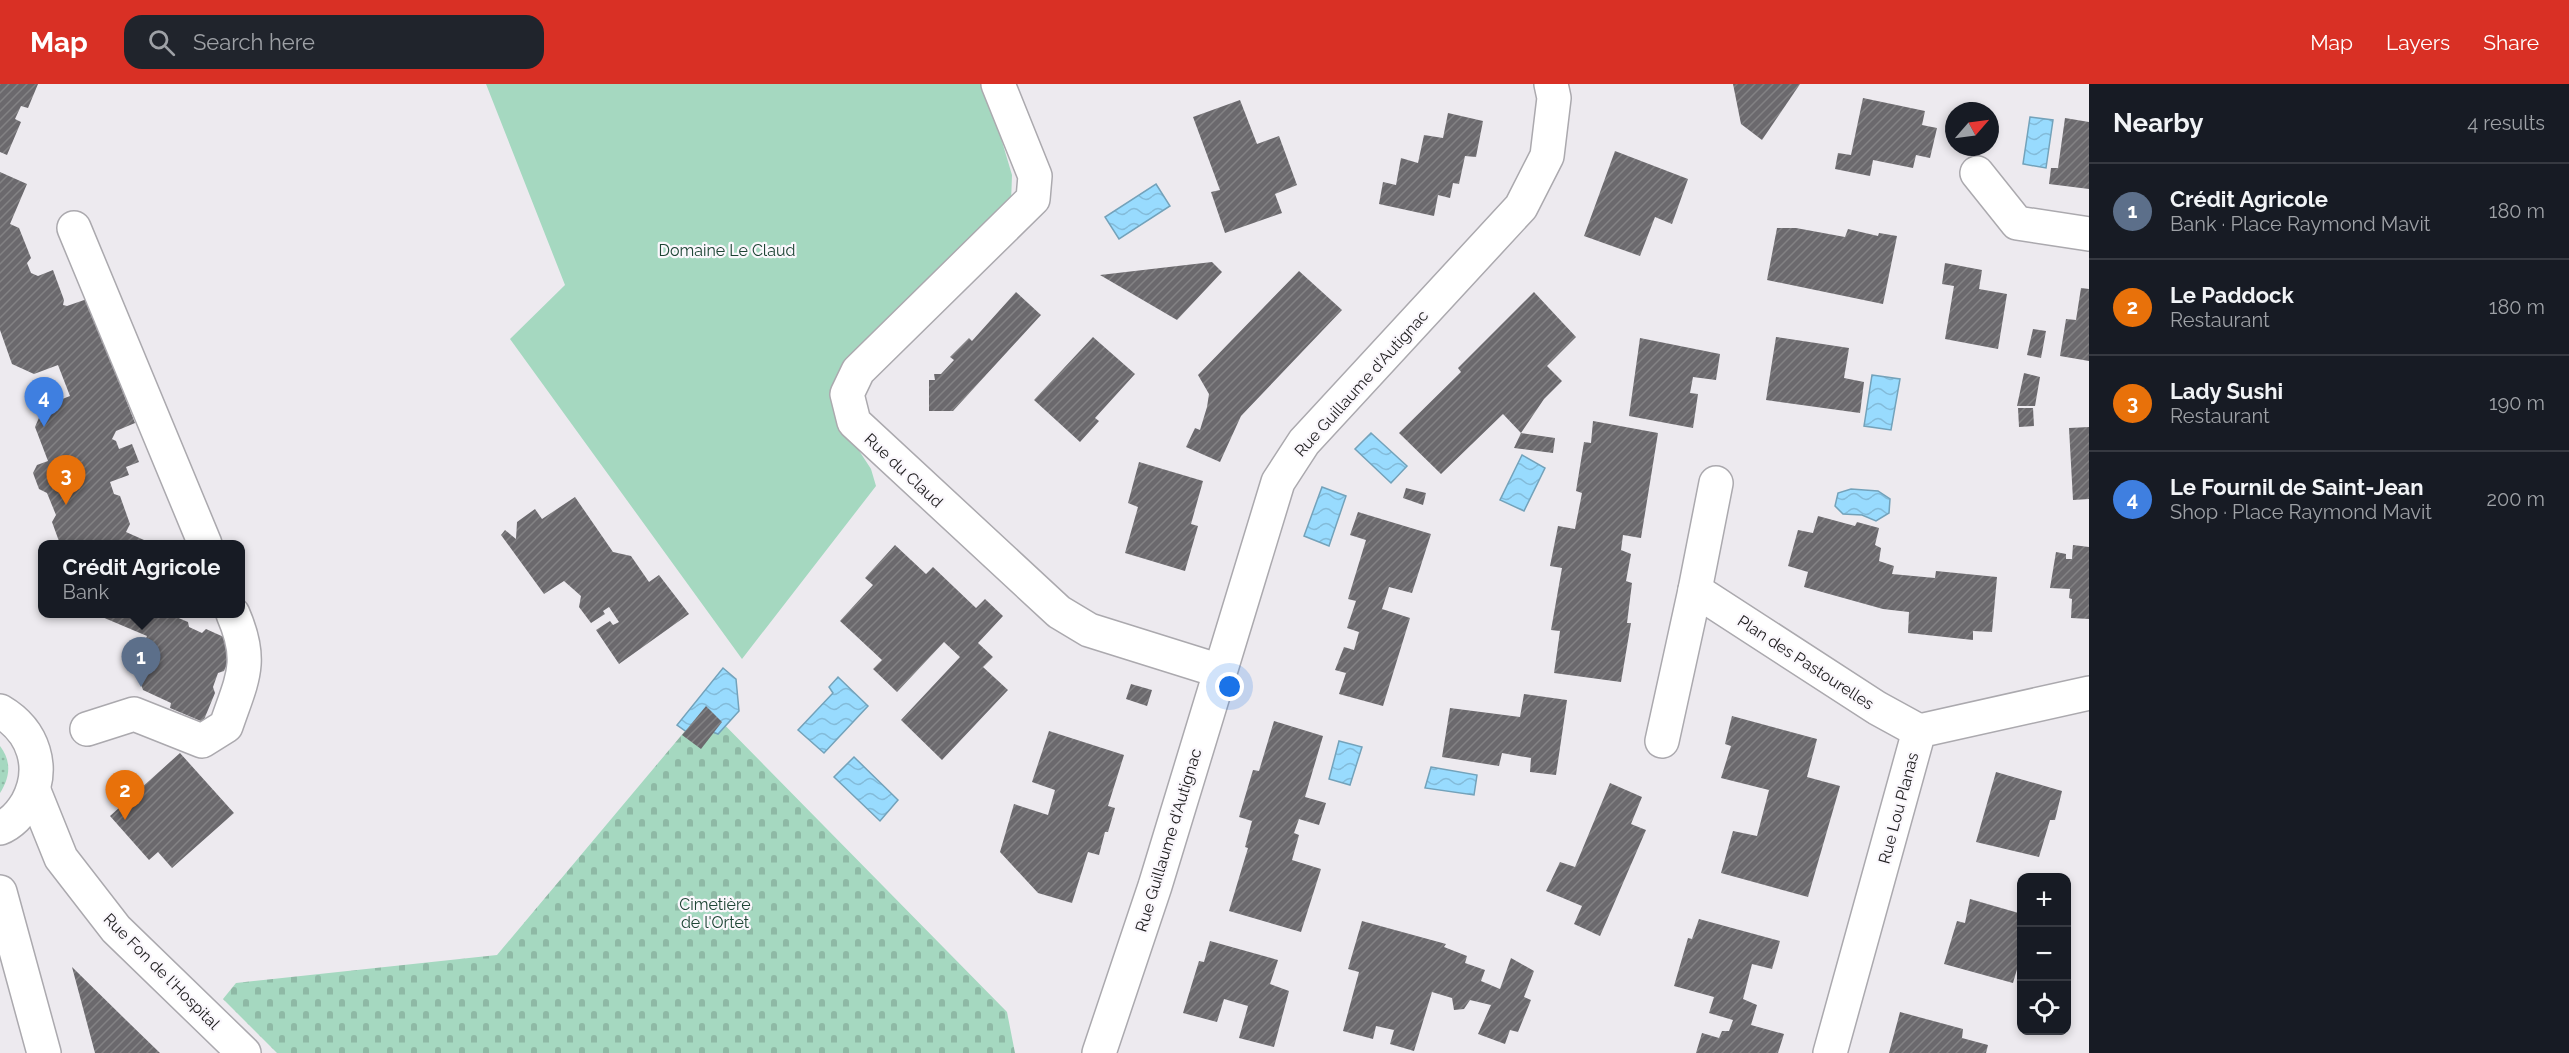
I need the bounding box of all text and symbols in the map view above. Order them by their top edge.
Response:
search box [124,15,544,69]
text: Map [30,26,88,59]
icon: search [145,26,178,59]
text: Search here [193,29,315,55]
text: Map [2310,30,2353,55]
text: Layers [2386,30,2450,55]
text: Share [2483,30,2539,55]
north arrow [1945,102,1999,156]
text: Nearby [2113,108,2203,138]
text: 4 results [2467,111,2545,135]
text: Crédit Agricole [2170,186,2328,212]
text: 1 [2128,199,2137,223]
text: 180 m [2489,199,2545,223]
text: Bank · Place Raymond Mavit [2170,212,2431,236]
park label: Domaine Le Claud [659,241,795,260]
text: Le Paddock [2170,282,2294,308]
text: 2 [2127,295,2138,319]
text: 180 m [2489,295,2545,319]
street label: Rue Guillaume d'Autignac [1291,306,1432,461]
text: Restaurant [2170,308,2270,332]
pin: 4 [24,378,63,427]
text: Lady Sushi [2170,378,2283,404]
text: 3 [2127,391,2138,415]
text: 190 m [2489,391,2545,415]
text: Restaurant [2170,404,2270,428]
street label: Rue du Claud [860,429,947,512]
pin: 3 [46,456,86,505]
text: Le Fournil de Saint-Jean [2170,474,2424,500]
text: 4 [2127,487,2138,511]
text: 200 m [2487,487,2545,511]
text: Shop · Place Raymond Mavit [2170,500,2432,524]
popup [38,540,245,618]
text: Crédit Agricole [63,554,220,580]
text: Bank [63,580,109,604]
street label: Plan des Pastourelles [1734,611,1878,714]
pin: 1 [122,638,160,687]
your location [1215,672,1244,701]
street label: Rue Guillaume d'Autignac [1132,746,1205,934]
street label: Rue Lou Planas [1875,750,1923,866]
pin: 2 [106,770,144,820]
map controls [2017,873,2071,1035]
button: + [2017,873,2071,927]
park label: Cimetière de l'Ortet [679,895,751,932]
street label: Rue Fon de l'Hospital [100,909,224,1034]
button: − [2017,927,2071,981]
button: locate [2017,981,2071,1035]

